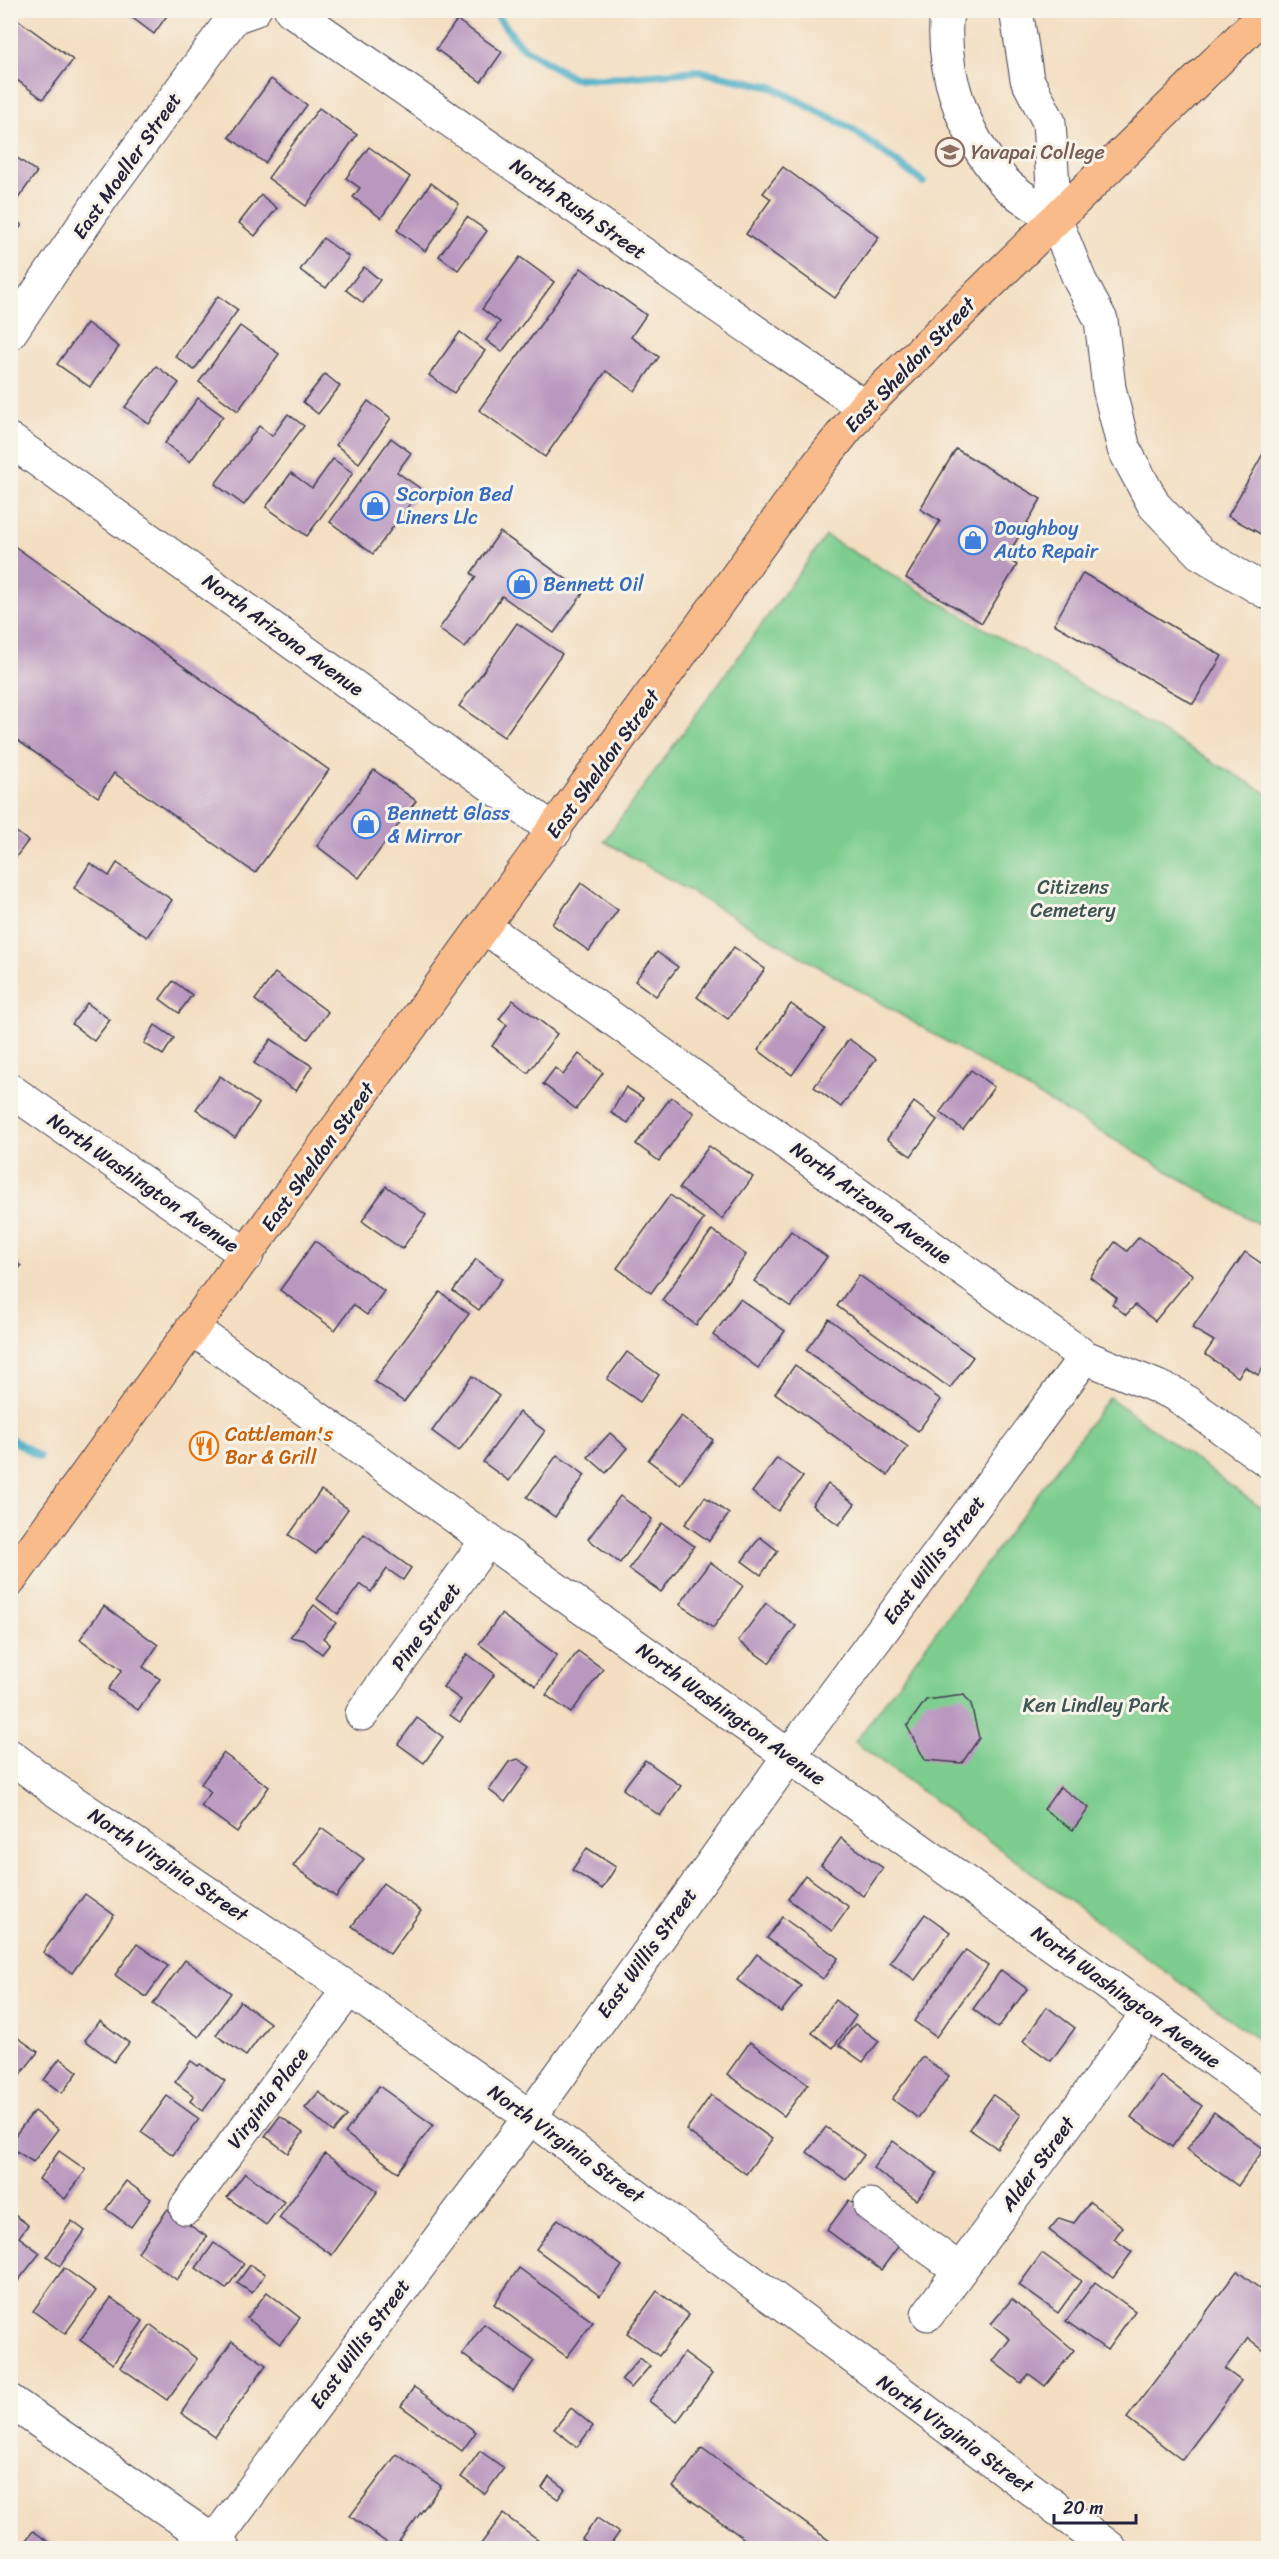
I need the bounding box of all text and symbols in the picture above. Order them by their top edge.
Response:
street label: East Moeller Street [63,85,191,247]
place label: Yavapai College [971,135,1105,170]
school or university icon: Yavapai College [934,136,966,168]
street label: North Rush Street [502,149,654,270]
street label: East Sheldon Street [836,288,985,441]
place label: Scorpion Bed Liners Llc [396,477,514,535]
shop icon: Scorpion Bed Liners Llc [359,490,391,522]
place label: Doughboy Auto Repair [993,511,1099,569]
shop icon: Doughboy Auto Repair [957,524,989,556]
street label: North Arizona Avenue [195,564,372,706]
place label: Bennett Oil [543,567,644,602]
shop icon: Bennett Oil [506,568,538,600]
street label: East Sheldon Street [537,681,670,846]
place label: Bennett Glass & Mirror [387,796,511,854]
shop icon: Bennett Glass & Mirror [350,808,382,840]
park label: Citizens Cemetery [1030,870,1116,928]
street label: East Sheldon Street [252,1074,385,1239]
street label: North Washington Avenue [40,1103,246,1263]
street label: North Arizona Avenue [783,1132,960,1274]
place label: Cattleman's Bar & Grill [225,1417,334,1475]
restaurant icon: Cattleman's Bar & Grill [188,1430,220,1462]
street label: East Willis Street [873,1488,995,1632]
street label: Pine Street [382,1575,470,1679]
street label: North Washington Avenue [628,1633,834,1795]
park label: Ken Lindley Park [1023,1688,1170,1723]
street label: North Virginia Street [81,1798,256,1932]
street label: East Willis Street [587,1880,707,2026]
street label: North Washington Avenue [1023,1916,1229,2078]
street label: Virginia Place [218,2039,318,2157]
street label: North Virginia Street [480,2075,653,2214]
street label: Alder Street [991,2108,1085,2220]
street label: East Willis Street [300,2271,420,2417]
street label: North Virginia Street [869,2365,1042,2504]
scale bar [1054,2487,1136,2525]
text: 20 m [1063,2492,1103,2524]

